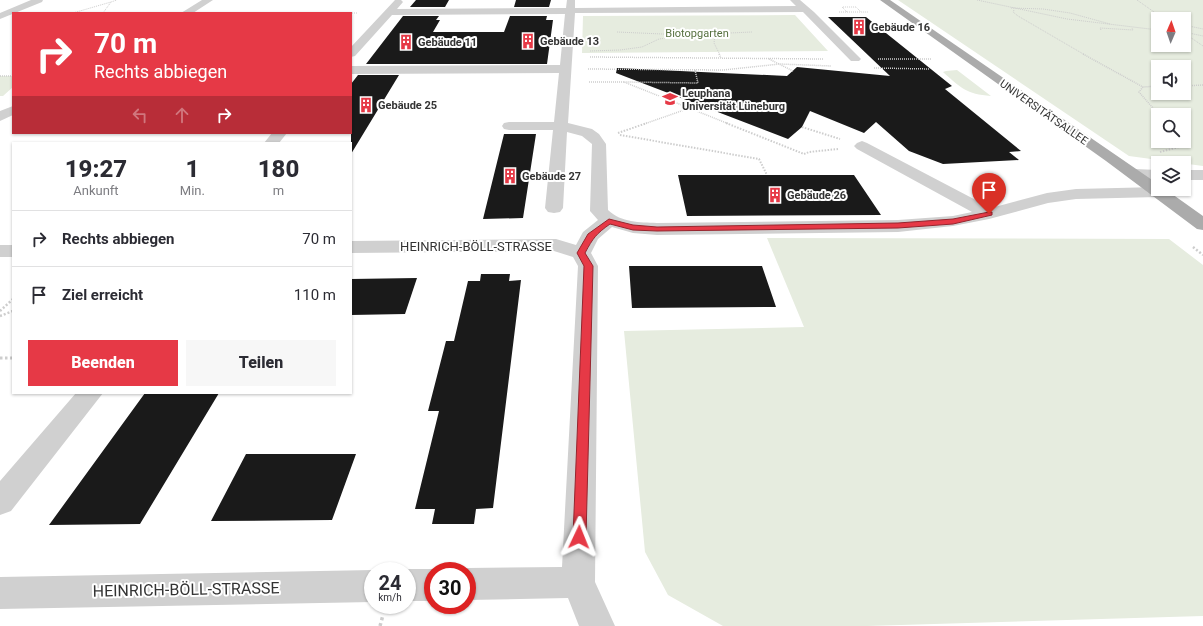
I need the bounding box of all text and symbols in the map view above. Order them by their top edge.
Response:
north arrow [1151,12,1191,52]
map controls [1151,12,1191,196]
building icon: Gebäude 16 [850,18,868,36]
place label: Gebäude 16 [871,21,930,34]
text: 70 m [94,27,157,60]
park label: Biotopgarten [665,27,729,40]
icon: right [28,28,80,80]
building icon: Gebäude 13 [519,32,537,50]
building icon: Gebäude 11 [397,33,415,51]
place label: Gebäude 13 [540,35,599,48]
place label: Gebäude 11 [418,36,477,49]
button: sound [1151,60,1191,100]
text: Rechts abbiegen [94,61,227,82]
street label: UNIVERSITÄTSALLEE [997,77,1090,148]
place label: Leuphana Universität Lüneburg [682,87,785,113]
school or university icon: Leuphana Universität Lüneburg [661,90,679,108]
building icon: Gebäude 25 [357,96,375,114]
place label: Gebäude 25 [378,99,437,112]
icon: left [129,104,151,126]
icon: ahead [171,104,193,126]
icon: right [213,104,235,126]
button: search [1151,108,1191,148]
text: 19:27 [65,155,127,183]
text: 1 [185,155,199,183]
text: 180 [258,155,299,183]
button: layers [1151,156,1191,196]
building icon: Gebäude 27 [501,167,519,185]
place label: Gebäude 27 [522,170,581,183]
pin [972,173,1006,214]
icon: arrive [978,179,1000,201]
text: Ankunft [73,183,119,198]
text: Min. [180,183,205,198]
text: m [273,183,284,198]
building icon: Gebäude 26 [766,186,784,204]
place label: Gebäude 26 [787,189,846,202]
icon: right [28,228,50,250]
text: Rechts abbiegen [62,230,175,248]
text: 70 m [302,230,336,248]
street label: HEINRICH-BÖLL-STRASSE [400,239,552,254]
icon: arrive [28,284,50,306]
text: Ziel erreicht [62,286,143,304]
text: 110 m [294,286,336,304]
button: Beenden [28,340,178,386]
button: Teilen [186,340,336,386]
position arrow [558,516,600,558]
speed limit sign: 30 [424,562,476,614]
text: 24 [379,571,401,595]
street label: HEINRICH-BÖLL-STRASSE [92,578,280,601]
text: km/h [378,592,402,603]

